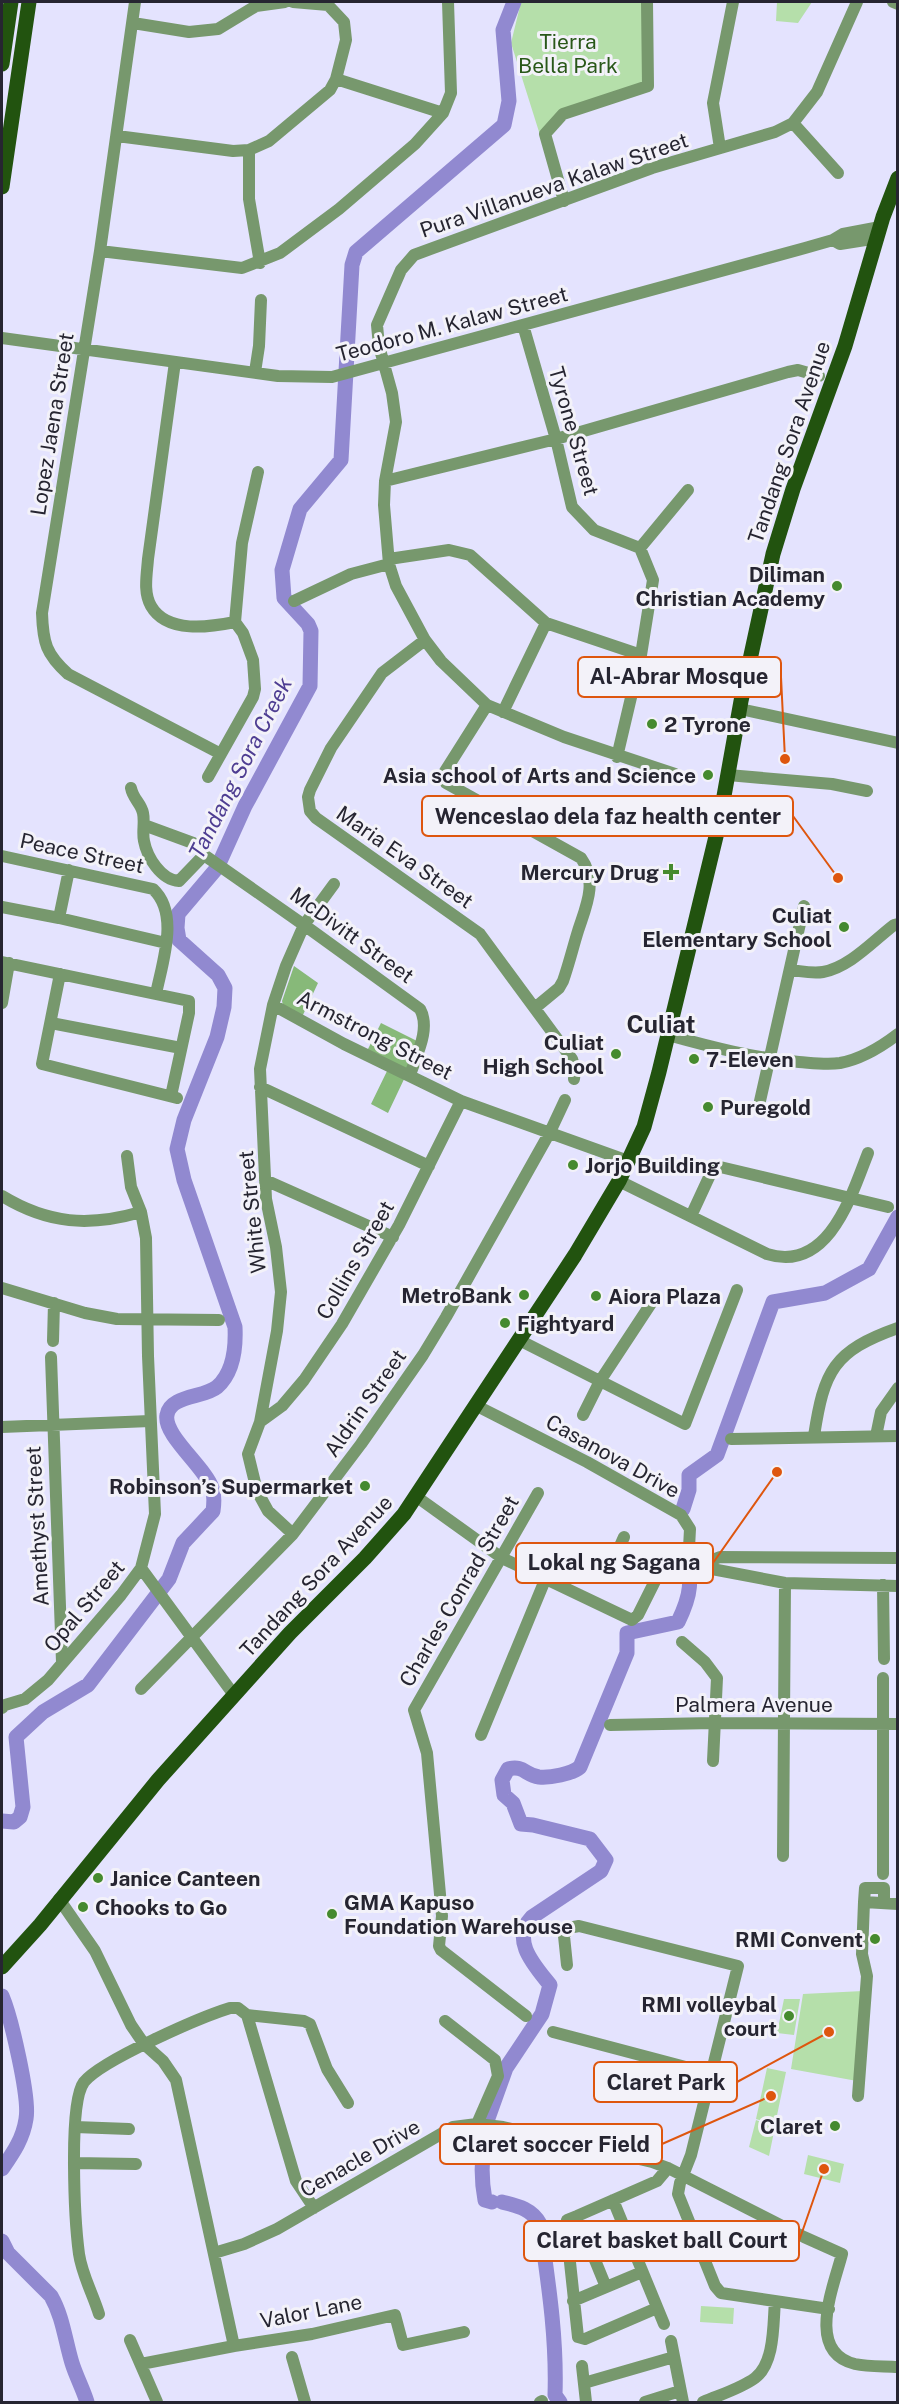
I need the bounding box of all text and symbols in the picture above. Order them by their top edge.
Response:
park label: Tierra Bella Park [518,29,618,78]
street label: Pura Villanueva Kalaw Street [417,127,691,243]
street label: Teodoro M. Kalaw Street [334,281,570,367]
street label: Lopez Jaena Street [25,331,79,517]
street label: Tandang Sora Avenue [743,338,835,546]
street label: Tyrone Street [544,364,604,498]
place label: Diliman Christian Academy [635,562,825,611]
marker: Diliman Christian Academy [830,579,844,593]
callout: Al-Abrar Mosque [578,657,781,697]
text: Al-Abrar Mosque [590,663,768,689]
water label: Tandang Sora Creek [183,673,297,863]
place label: 2 Tyrone [664,712,751,737]
marker: 2 Tyrone [645,717,659,731]
place label: Asia school of Arts and Science [383,763,696,788]
marker: Asia school of Arts and Science [701,768,715,782]
callout: Wenceslao dela faz health center [422,796,793,836]
street label: Maria Eva Street [332,800,478,914]
text: Wenceslao dela faz health center [435,803,781,829]
street label: Peace Street [18,828,146,878]
place label: Mercury Drug [521,860,659,885]
marker: Mercury Drug [664,865,678,879]
street label: McDivitt Street [285,882,419,988]
place label: Culiat Elementary School [642,903,832,952]
marker: Culiat Elementary School [837,920,851,934]
street label: Armstrong Street [293,985,457,1085]
district label: Culiat [627,1010,695,1038]
place label: Culiat High School [483,1030,604,1079]
marker: Culiat High School [609,1047,623,1061]
place label: 7-Eleven [706,1047,794,1072]
marker: 7-Eleven [687,1052,701,1066]
place label: Puregold [720,1095,811,1120]
marker: Puregold [701,1100,715,1114]
street label: White Street [233,1149,271,1275]
place label: Jorjo Building [585,1153,720,1178]
marker: Jorjo Building [566,1158,580,1172]
street label: Collins Street [311,1196,399,1324]
place label: MetroBank [401,1283,512,1308]
place label: Aiora Plaza [608,1284,721,1309]
marker: MetroBank [517,1288,531,1302]
marker: Aiora Plaza [589,1289,603,1303]
place label: Fightyard [517,1311,614,1336]
marker: Fightyard [498,1316,512,1330]
street label: Aldrin Street [319,1344,411,1462]
street label: Casanova Drive [542,1409,684,1503]
street label: Amethyst Street [20,1445,54,1607]
place label: Robinson’s Supermarket [109,1474,353,1499]
marker: Robinson’s Supermarket [358,1479,372,1493]
street label: Tandang Sora Avenue [235,1490,397,1662]
street label: Charles Conrad Street [394,1491,524,1691]
callout: Lokal ng Sagana [516,1543,713,1583]
text: Lokal ng Sagana [528,1549,700,1575]
street label: Opal Street [38,1555,130,1657]
street label: Palmera Avenue [675,1692,833,1717]
place label: Janice Canteen [110,1866,260,1891]
marker: Janice Canteen [91,1871,105,1885]
place label: GMA Kapuso Foundation Warehouse [344,1890,573,1939]
place label: Chooks to Go [95,1895,227,1920]
marker: Chooks to Go [76,1900,90,1914]
marker: GMA Kapuso Foundation Warehouse [325,1907,339,1921]
place label: RMI Convent [735,1927,863,1952]
marker: RMI Convent [868,1932,882,1946]
place label: RMI volleybal court [641,1992,777,2041]
marker: RMI volleybal court [782,2009,796,2023]
callout: Claret Park [594,2062,737,2102]
text: Claret Park [606,2069,726,2095]
street label: Cenacle Drive [296,2114,424,2202]
place label: Claret [760,2114,823,2139]
marker: Claret [828,2119,842,2133]
callout: Claret soccer Field [440,2124,662,2164]
text: Claret soccer Field [452,2131,650,2157]
callout: Claret basket ball Court [524,2221,799,2261]
text: Claret basket ball Court [536,2227,788,2253]
street label: Valor Lane [258,2289,364,2333]

